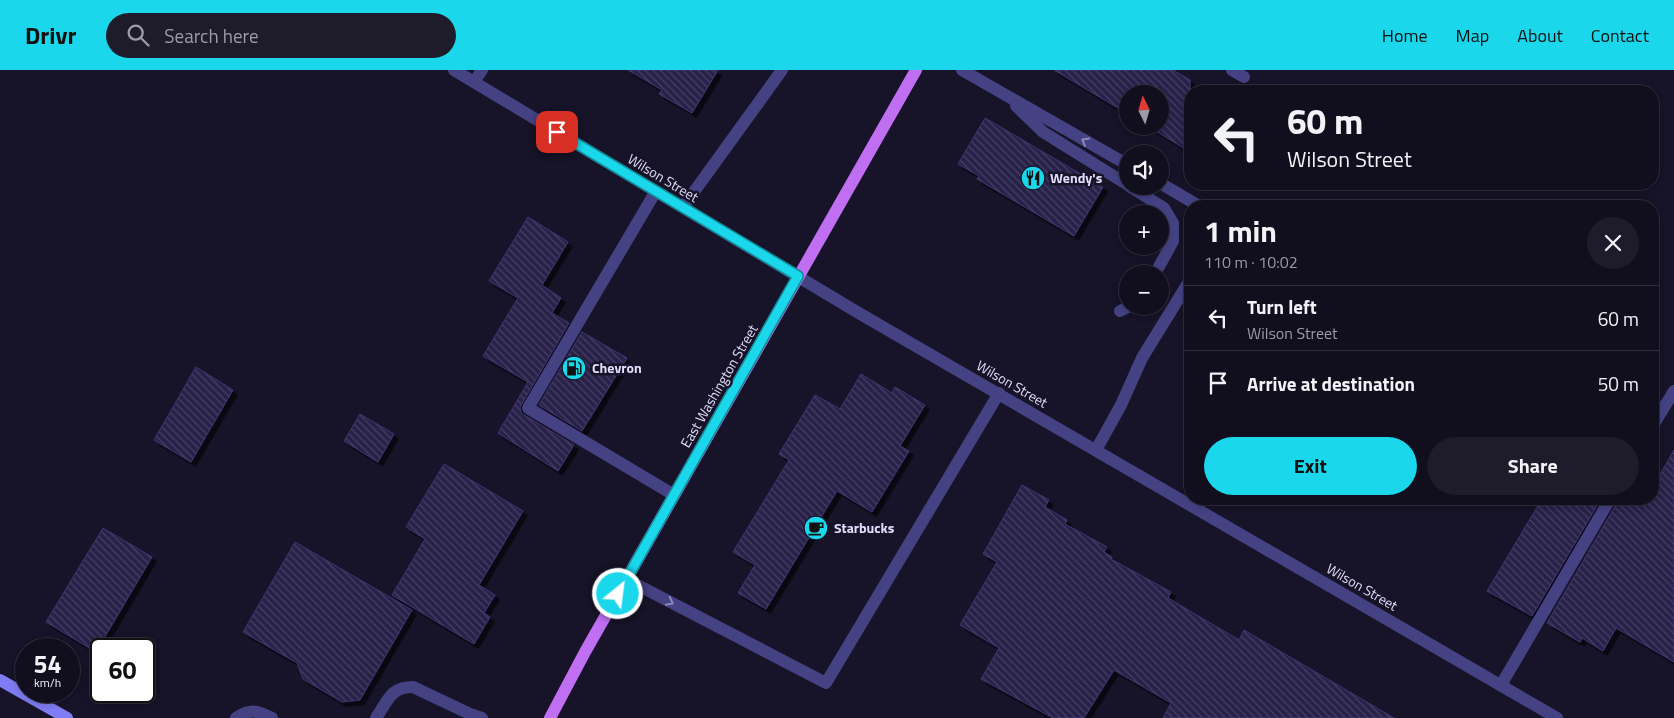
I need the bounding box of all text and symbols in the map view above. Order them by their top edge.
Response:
search box [106,13,456,58]
text: Drivr [25,17,76,53]
icon: search [124,21,152,49]
text: Search here [164,21,259,50]
text: Home [1382,22,1428,49]
text: Map [1456,22,1489,49]
text: About [1517,22,1563,49]
text: Contact [1591,22,1649,49]
north arrow [1119,85,1169,135]
map controls [1119,85,1169,315]
text: 60 m [1287,94,1363,148]
icon: left [1204,105,1269,170]
pin [536,111,578,153]
icon: arrive [543,118,571,146]
one-way arrow [1082,137,1091,147]
text: Wilson Street [1287,142,1412,176]
button: sound [1119,145,1169,195]
street label: Wilson Street [624,148,703,207]
restaurant icon: Wendy's [1020,165,1046,191]
place label: Wendy's [1050,167,1103,188]
button: + [1119,205,1169,255]
text: 1 min [1204,208,1277,254]
button: close [1587,217,1639,269]
text: 110 m · 10:02 [1204,250,1298,274]
button: − [1119,265,1169,315]
text: Turn left [1247,292,1317,321]
icon: left [1204,304,1232,332]
text: 60 m [1598,304,1639,333]
street label: East Washington Street [675,320,763,451]
text: Wilson Street [1247,321,1338,345]
fuel station icon: Chevron [561,355,587,381]
street label: Wilson Street [973,355,1052,413]
place label: Chevron [592,357,642,378]
icon: arrive [1204,369,1232,397]
text: Arrive at destination [1247,369,1415,398]
text: 50 m [1598,369,1639,398]
button: Exit [1204,437,1417,495]
button: Share [1427,437,1639,495]
cafe icon: Starbucks [803,515,829,541]
place label: Starbucks [834,517,895,538]
street label: Wilson Street [1323,558,1402,616]
position arrow [591,567,643,619]
one-way arrow [664,596,673,606]
speed limit sign: 60 [90,638,155,703]
text: 54 [33,645,62,683]
text: km/h [34,673,61,692]

